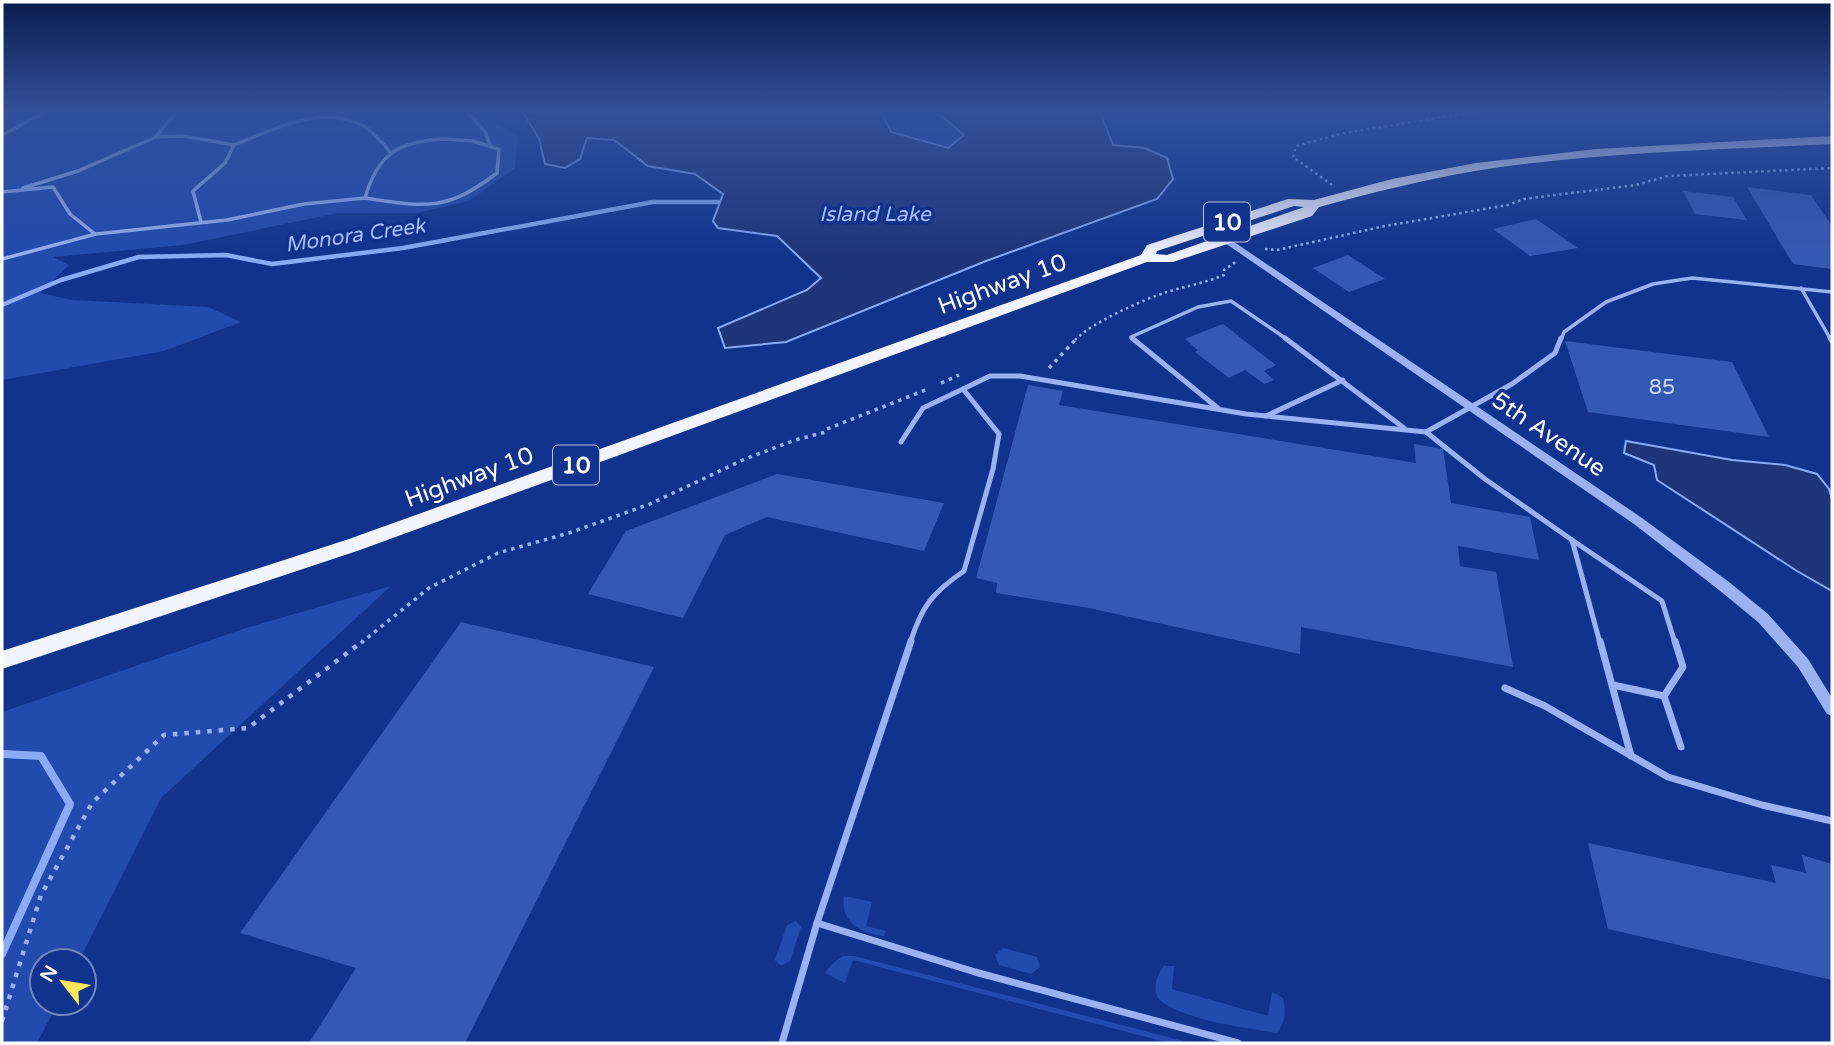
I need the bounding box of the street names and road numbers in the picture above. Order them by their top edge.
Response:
road number: 10 [1204,202,1250,242]
street label: Highway 10 [934,248,1070,321]
street label: 5th Avenue [1486,386,1611,483]
street label: Highway 10 [401,441,537,514]
road number: 10 [553,446,599,485]

